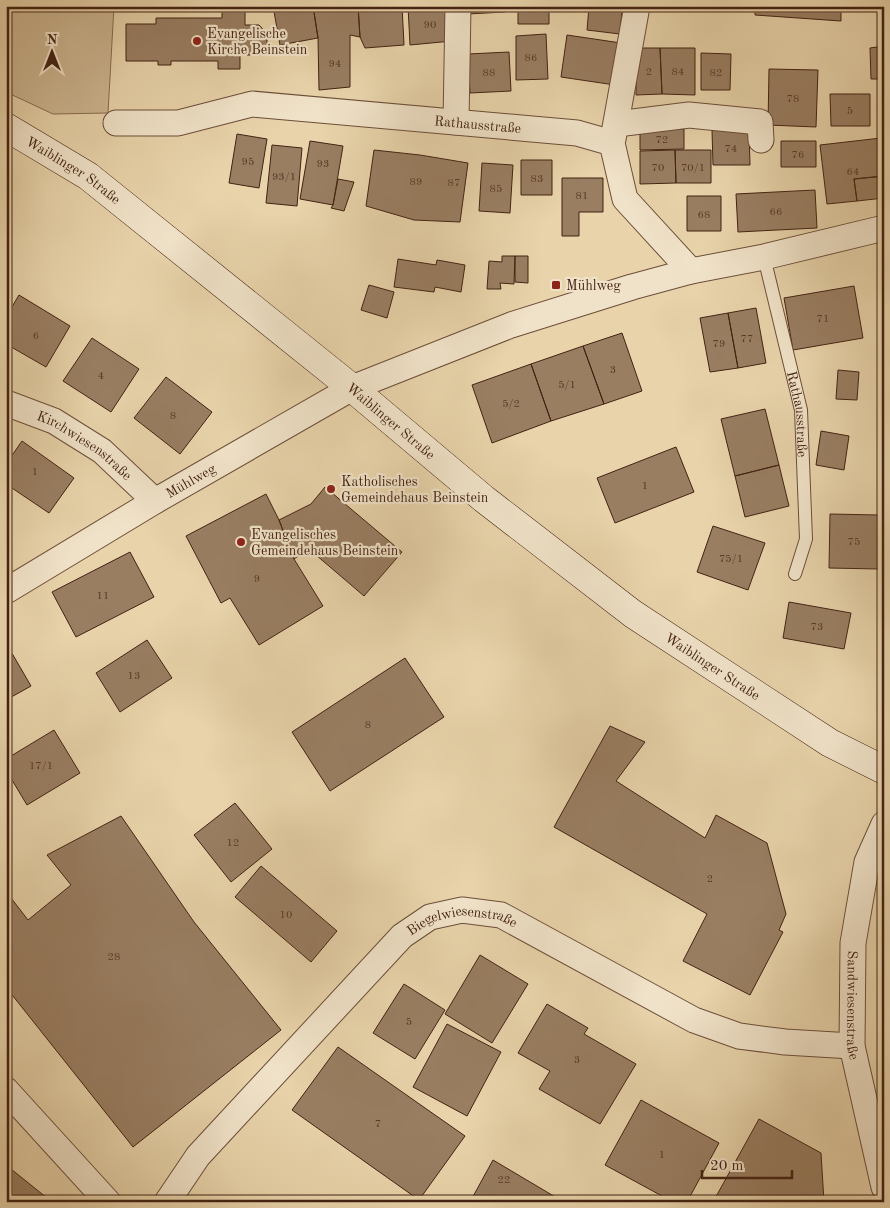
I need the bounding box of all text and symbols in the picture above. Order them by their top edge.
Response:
house number: 90 [424,20,436,31]
place label: Evangelische Kirche Beinstein [207,27,308,57]
north arrow [28,28,78,78]
text: N [47,33,58,47]
marker: Evangelische Kirche Beinstein [191,35,203,47]
house number: 86 [525,53,537,64]
house number: 94 [329,59,341,70]
house number: 2 [646,67,652,78]
house number: 84 [672,67,684,78]
house number: 88 [483,68,495,79]
house number: 82 [710,68,722,79]
house number: 78 [787,94,799,105]
house number: 5 [847,106,853,117]
street label: Rathausstraße [433,114,522,136]
street label: Waiblinger Straße [23,135,123,207]
house number: 72 [656,135,668,146]
house number: 74 [725,144,737,155]
house number: 76 [792,150,804,161]
house number: 95 [242,157,254,168]
house number: 93 [317,159,329,170]
house number: 70 [652,163,664,174]
house number: 70/1 [681,163,705,174]
house number: 64 [847,167,859,178]
house number: 93/1 [272,172,296,183]
house number: 83 [531,174,543,185]
house number: 89 [410,177,422,188]
house number: 87 [448,178,460,189]
house number: 85 [490,184,502,195]
house number: 81 [576,191,588,202]
house number: 66 [770,207,782,218]
house number: 68 [698,210,710,221]
marker: Mühlweg [550,279,562,291]
place label: Mühlweg [566,279,621,293]
house number: 71 [817,314,829,325]
house number: 6 [33,331,39,342]
house number: 77 [741,334,753,345]
house number: 79 [713,339,725,350]
house number: 3 [610,365,616,376]
street label: Rathausstraße [784,370,809,458]
house number: 4 [98,371,104,382]
house number: 5/1 [558,380,576,391]
street label: Waiblinger Straße [343,381,437,462]
house number: 5/2 [502,399,520,410]
street label: Kirchwiesenstraße [35,409,134,483]
house number: 8 [170,411,176,422]
street label: Mühlweg [164,462,219,501]
house number: 1 [32,467,38,478]
place label: Katholisches Gemeindehaus Beinstein [341,475,489,505]
house number: 1 [642,481,648,492]
marker: Katholisches Gemeindehaus Beinstein [325,483,337,495]
place label: Evangelisches Gemeindehaus Beinstein [251,528,399,558]
marker: Evangelisches Gemeindehaus Beinstein [235,536,247,548]
house number: 75 [848,537,860,548]
house number: 75/1 [719,554,743,565]
house number: 9 [254,574,260,585]
house number: 11 [97,591,109,602]
house number: 73 [811,622,823,633]
street label: Waiblinger Straße [662,631,762,703]
house number: 13 [128,671,140,682]
house number: 8 [365,720,371,731]
house number: 17/1 [29,761,53,772]
house number: 12 [227,838,239,849]
house number: 2 [707,874,713,885]
street label: Biegelwiesenstraße [405,904,519,939]
house number: 10 [280,910,292,921]
street label: Sandwiesenstraße [844,951,861,1061]
house number: 28 [108,952,120,963]
house number: 5 [406,1017,412,1028]
house number: 3 [574,1055,580,1066]
house number: 7 [375,1119,381,1130]
scale bar [702,1148,792,1180]
house number: 1 [659,1150,665,1161]
text: 20 m [710,1159,744,1174]
house number: 22 [498,1175,510,1186]

